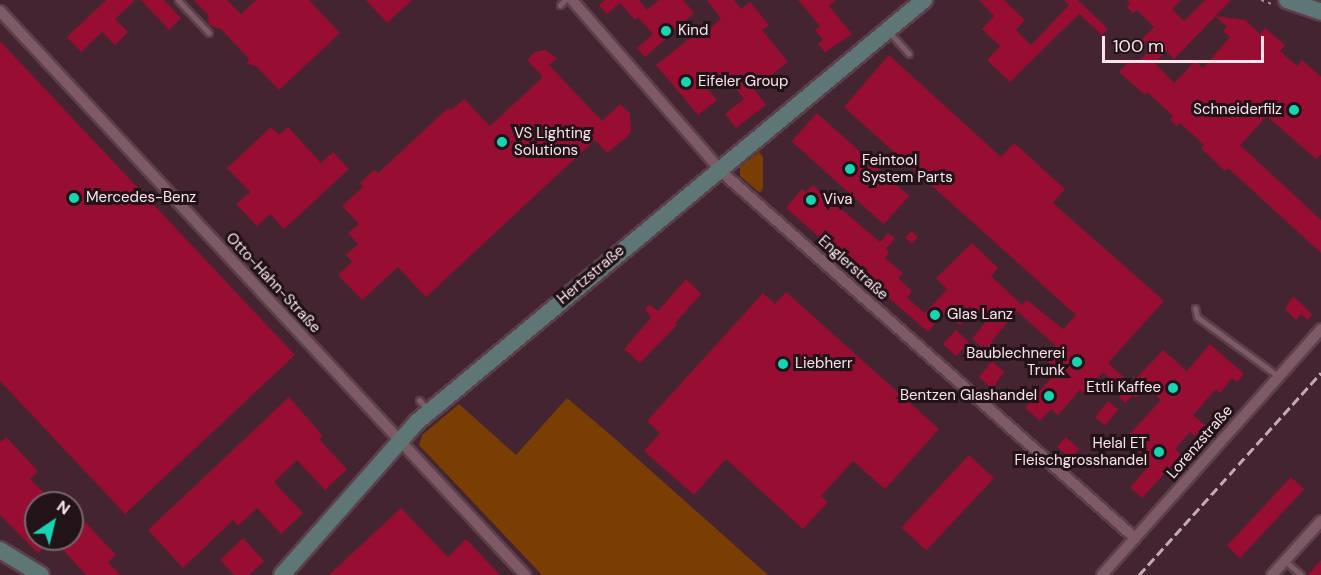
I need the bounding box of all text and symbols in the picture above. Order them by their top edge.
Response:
place label: Kind [678,22,708,40]
marker: Kind [659,24,673,38]
scale bar [1105,24,1267,62]
text: 100 m [1113,34,1164,58]
place label: Eifeler Group [698,73,788,91]
marker: Eifeler Group [679,75,693,89]
place label: Schneiderfilz [1193,101,1282,119]
marker: Schneiderfilz [1287,103,1301,117]
place label: VS Lighting Solutions [514,124,591,159]
marker: VS Lighting Solutions [495,135,509,149]
place label: Feintool System Parts [862,151,953,186]
marker: Feintool System Parts [843,162,857,176]
place label: Mercedes-Benz [86,189,196,207]
marker: Mercedes-Benz [67,191,81,205]
place label: Viva [823,191,852,209]
marker: Viva [804,193,818,207]
street label: Otto-Hahn-Straße [222,229,324,337]
street label: Englerstraße [814,232,892,304]
street label: Hertzstraße [554,242,628,308]
place label: Glas Lanz [947,306,1013,324]
marker: Glas Lanz [928,308,942,322]
place label: Baublechnerei Trunk [966,344,1065,379]
place label: Liebherr [795,355,853,373]
marker: Baublechnerei Trunk [1070,355,1084,369]
marker: Liebherr [776,357,790,371]
place label: Ettli Kaffee [1086,379,1161,397]
marker: Ettli Kaffee [1166,381,1180,395]
place label: Bentzen Glashandel [900,387,1037,405]
marker: Bentzen Glashandel [1042,389,1056,403]
street label: Lorenzstraße [1163,402,1237,482]
place label: Helal ET Fleischgrosshandel [1015,434,1147,469]
marker: Helal ET Fleischgrosshandel [1152,445,1166,459]
north arrow [24,491,84,551]
text: N [53,496,74,519]

